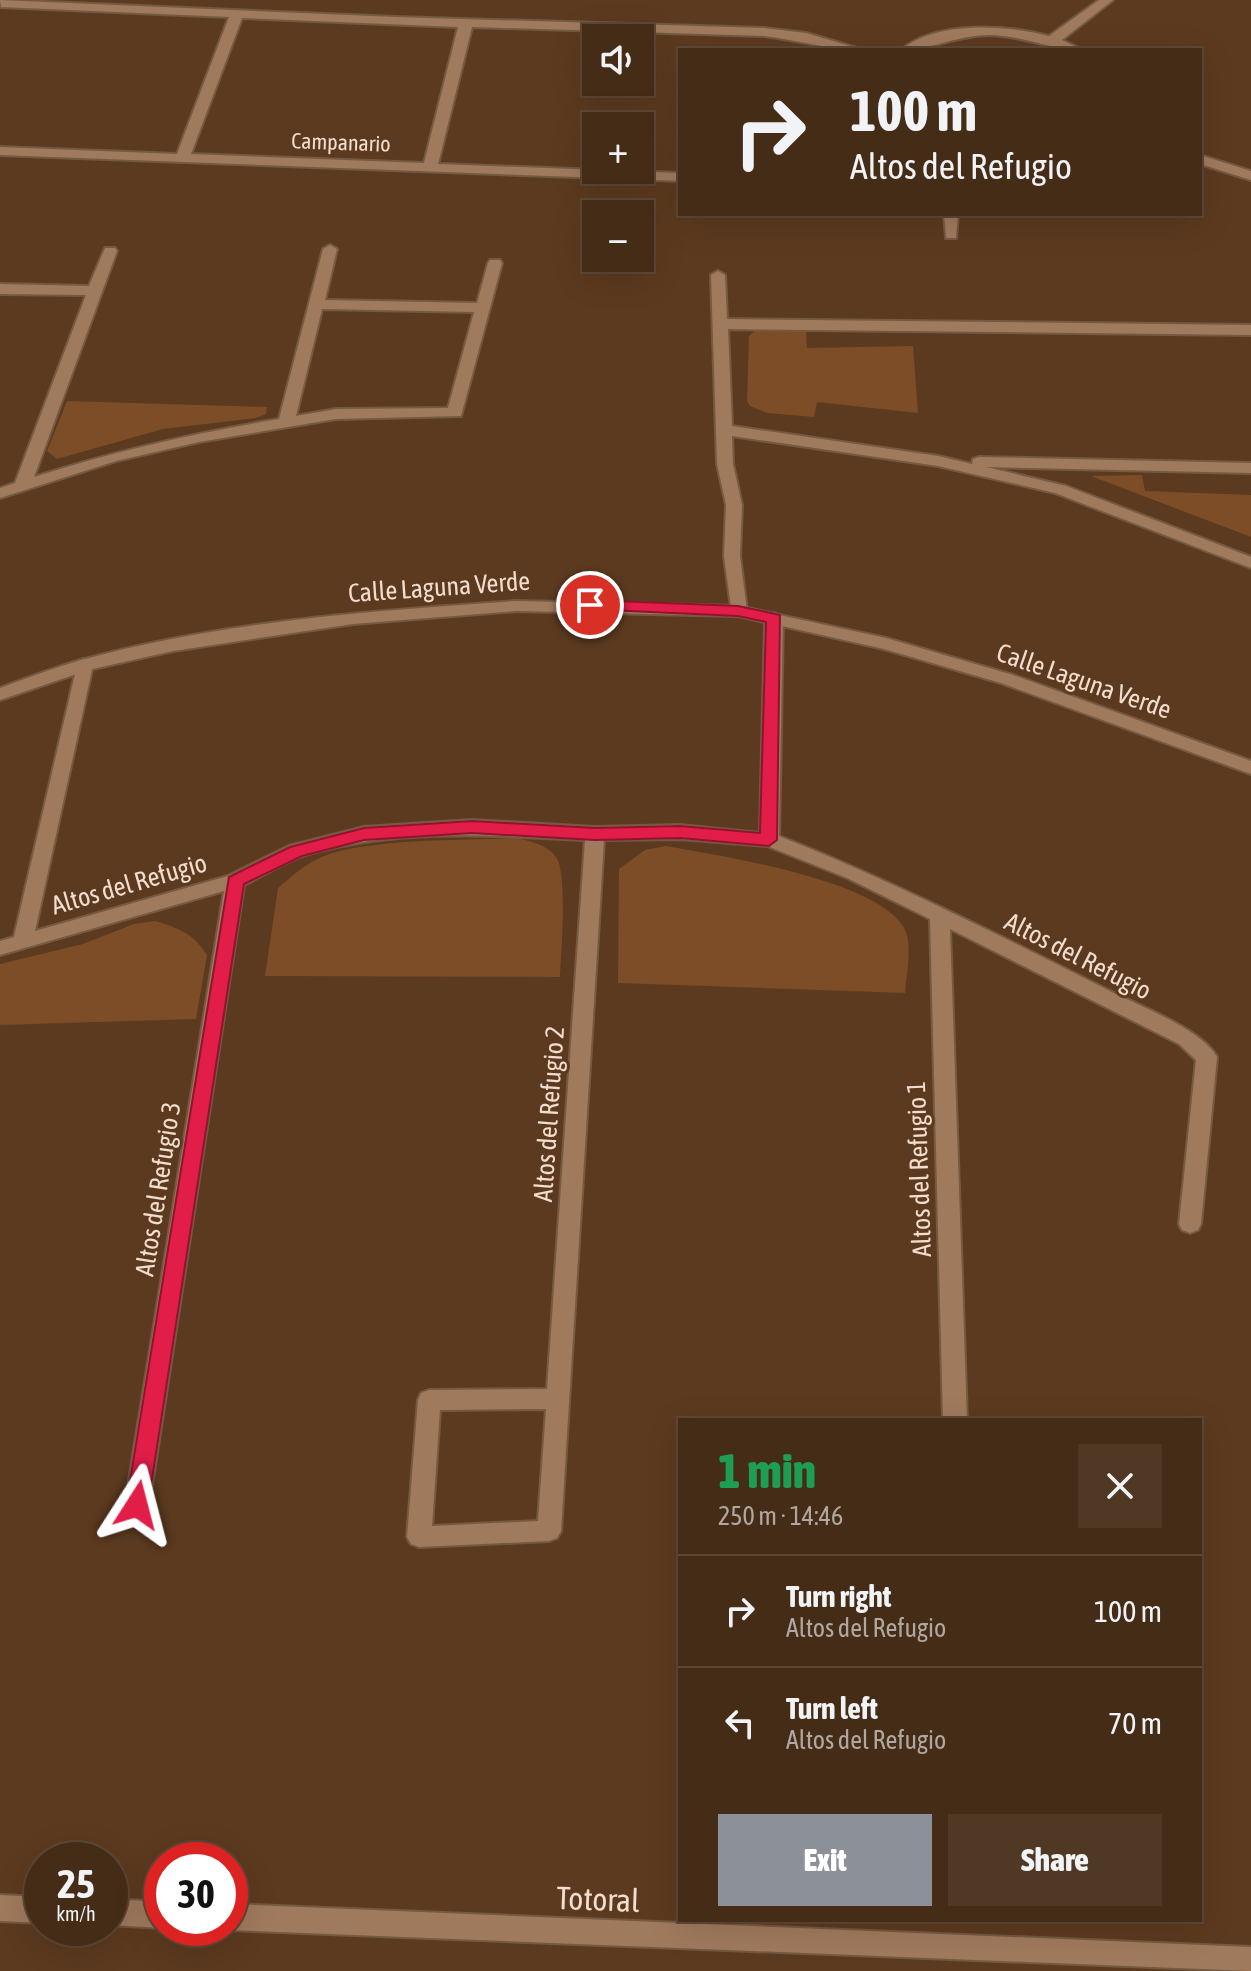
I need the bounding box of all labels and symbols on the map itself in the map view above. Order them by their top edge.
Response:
street label: Campanario [291,127,391,157]
street label: Calle Laguna Verde [347,566,531,608]
pin [556,571,624,639]
street label: Calle Laguna Verde [993,637,1175,725]
street label: Altos del Refugio [48,847,210,921]
street label: Altos del Refugio [1000,906,1156,1006]
street label: Altos del Refugio 2 [528,1025,570,1203]
street label: Altos del Refugio 1 [901,1080,937,1258]
street label: Altos del Refugio 3 [129,1100,187,1278]
position arrow [95,1463,179,1547]
speed limit sign: 30 [144,1842,248,1946]
street label: Totoral [556,1879,641,1919]

